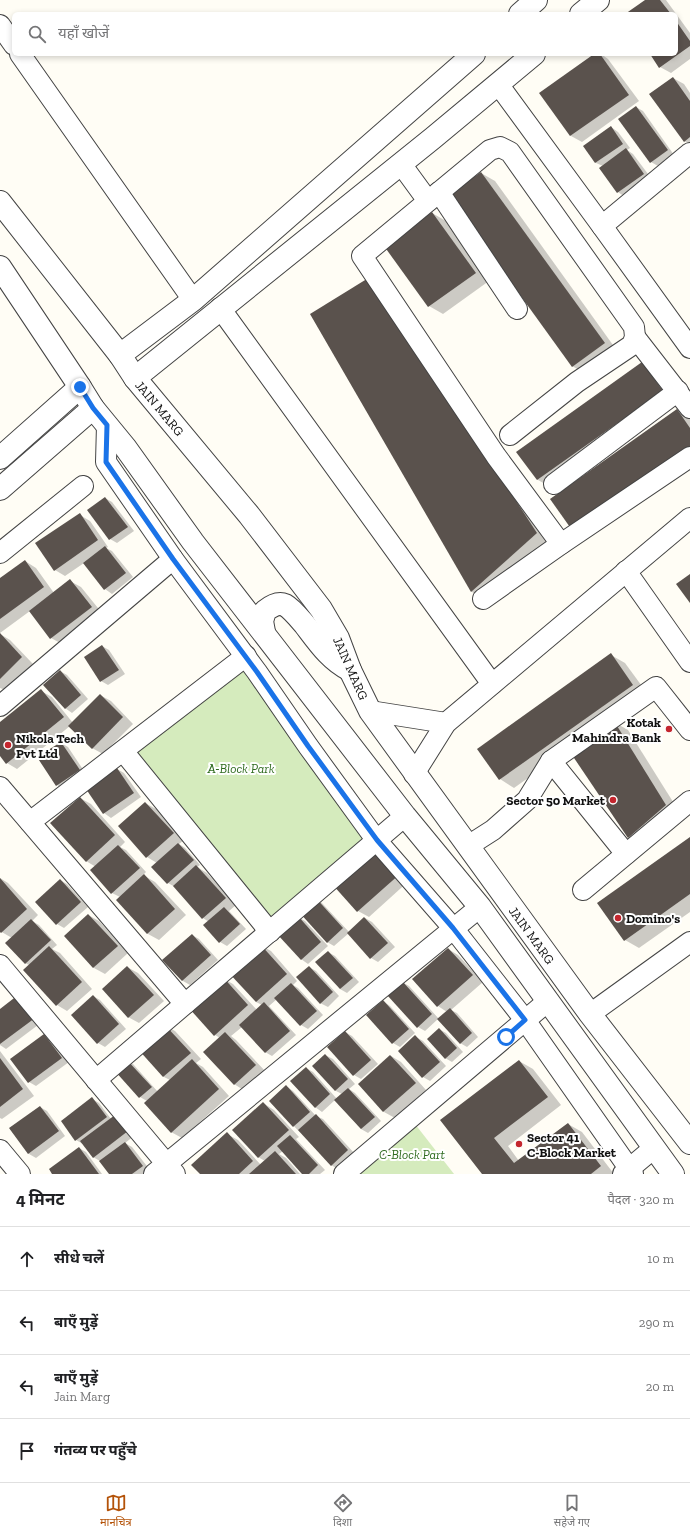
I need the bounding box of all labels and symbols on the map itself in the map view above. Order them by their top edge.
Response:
route end [71,378,89,396]
street label: JAIN MARG [132,378,187,439]
street label: JAIN MARG [330,634,371,702]
place label: Kotak Mahindra Bank [572,715,661,745]
marker: Kotak Mahindra Bank [664,724,674,734]
place label: Nikola Tech Pvt Ltd [16,731,84,761]
marker: Nikola Tech Pvt Ltd [3,740,13,750]
park label: A-Block Park [206,761,275,776]
place label: Sector 50 Market [506,793,606,808]
marker: Sector 50 Market [608,795,618,805]
street label: JAIN MARG [506,904,557,967]
place label: Domino's [626,911,680,926]
marker: Domino's [613,913,623,923]
route start [497,1028,515,1046]
place label: Sector 41 C-Block Market [527,1130,617,1160]
marker: Sector 41 C-Block Market [514,1139,524,1149]
park label: C-Block Part [379,1147,446,1162]

